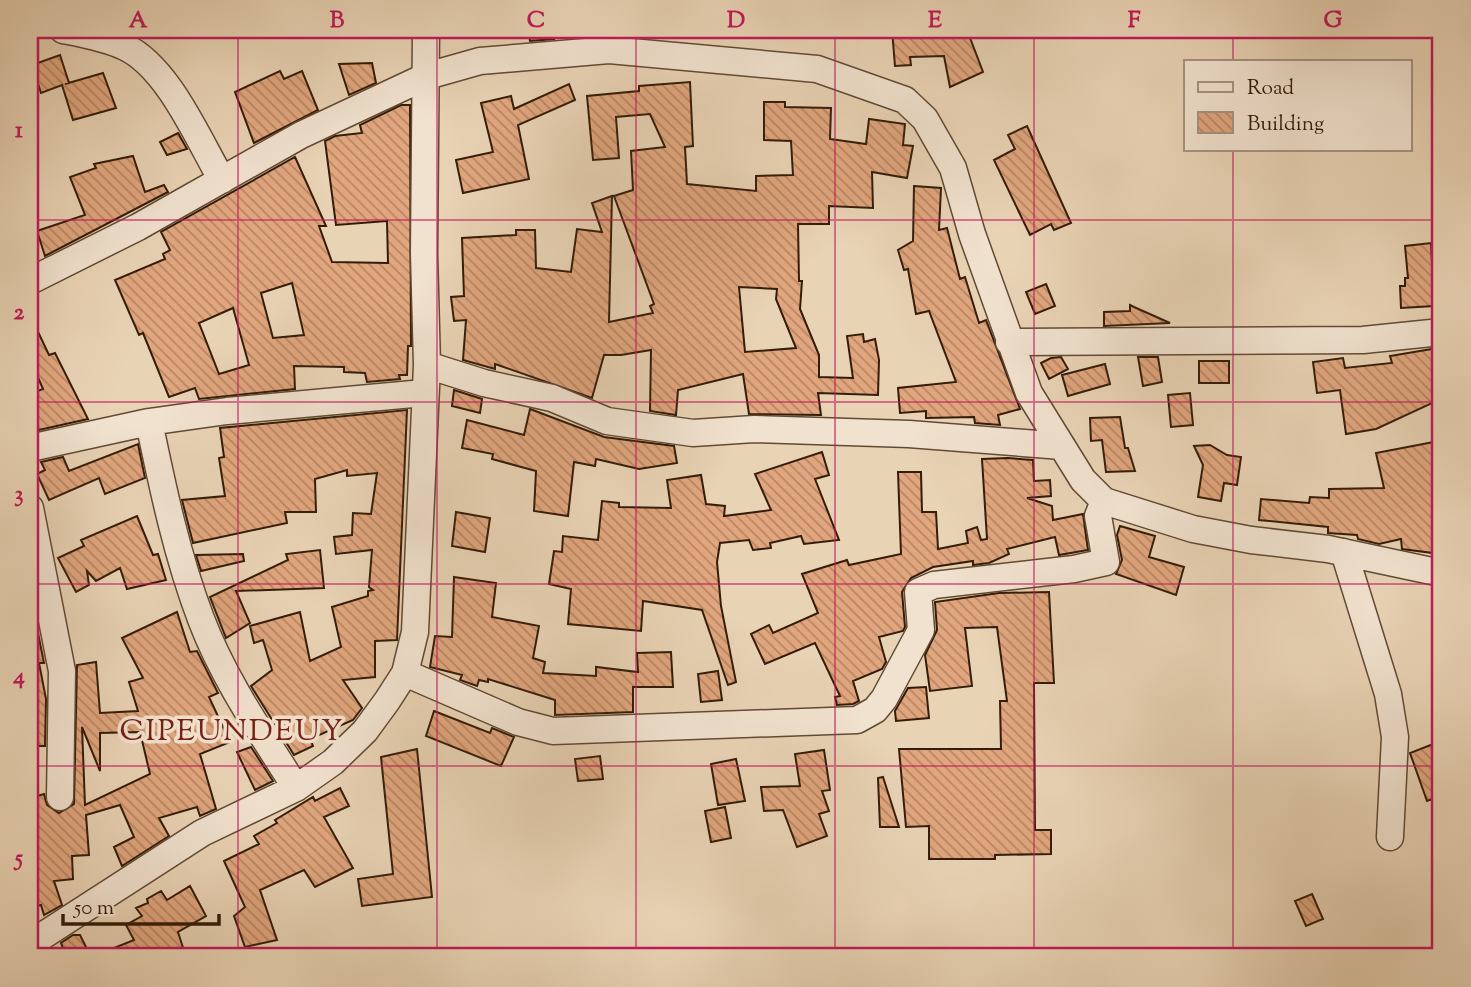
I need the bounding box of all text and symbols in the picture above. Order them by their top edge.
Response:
text: A [129,5,148,38]
text: B [330,5,345,38]
text: C [527,5,545,38]
text: D [727,5,745,38]
text: E [928,5,942,38]
text: F [1128,5,1141,38]
text: G [1324,5,1343,38]
legend [1184,60,1412,150]
text: Road [1247,74,1294,104]
text: Building [1247,110,1324,140]
text: 1 [15,115,23,148]
text: 2 [14,297,25,330]
text: 3 [14,479,24,512]
text: 4 [12,661,25,694]
district label: CIPEUNDEUY [119,711,345,754]
text: 5 [13,843,23,876]
scale bar [63,882,219,926]
text: 50 m [73,894,114,924]

